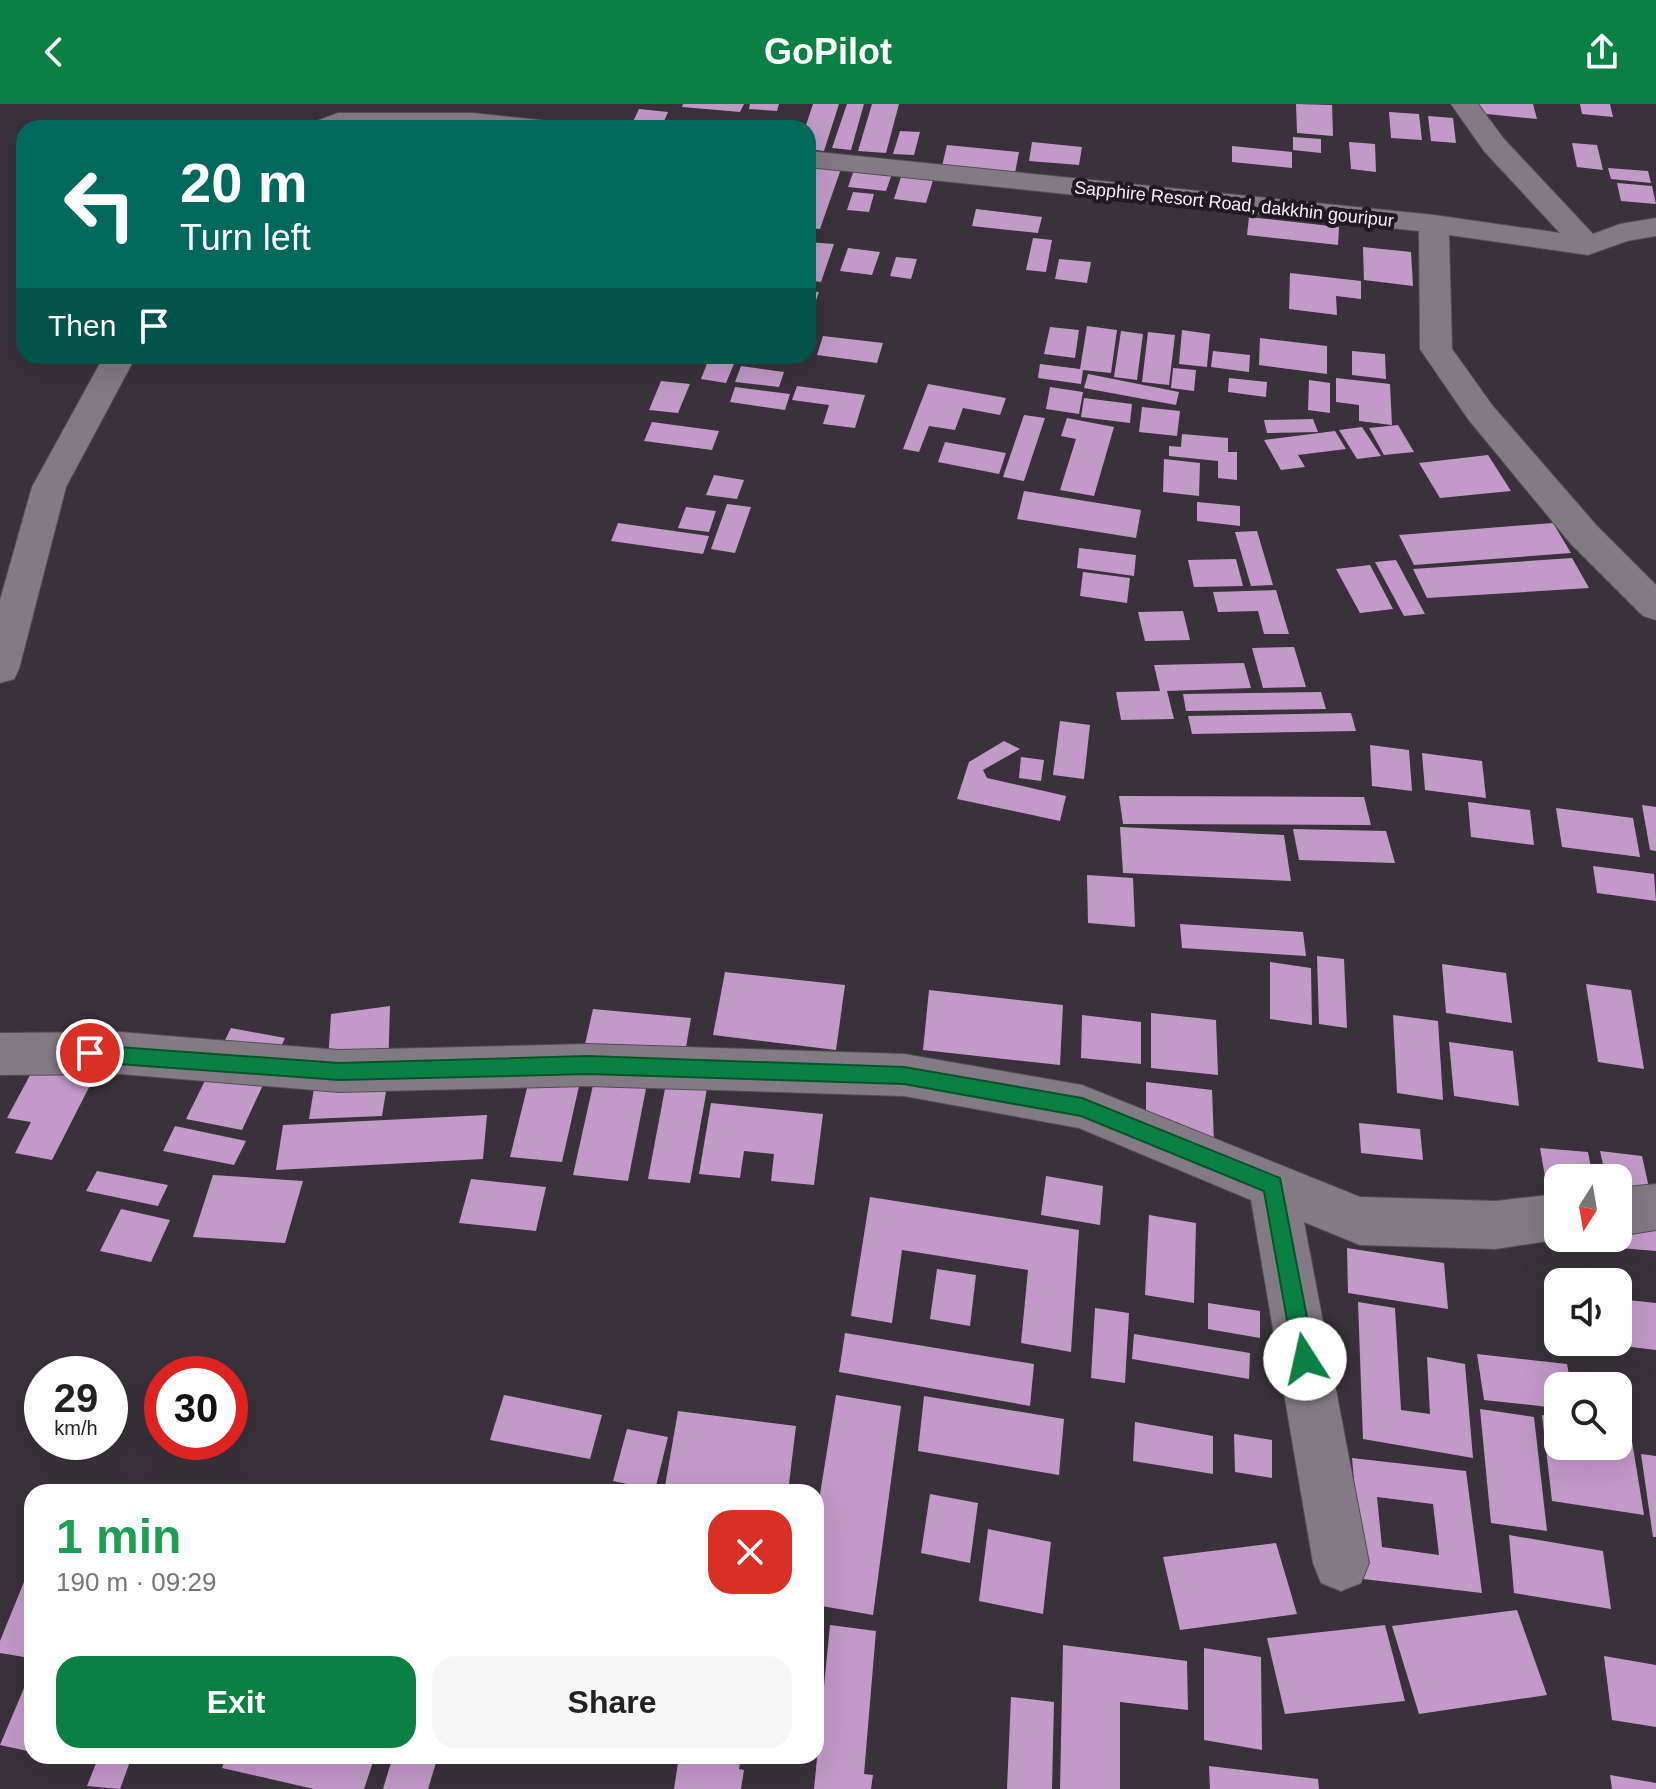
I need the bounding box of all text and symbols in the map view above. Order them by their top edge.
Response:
icon: back [32,30,76,74]
icon: share [1580,30,1624,74]
text: GoPilot [764,31,892,72]
text: 20 m [180,151,308,214]
icon: left [48,152,152,256]
street label: Sapphire Resort Road, dakkhin gouripur [1073,177,1395,231]
text: Turn left [180,217,311,258]
icon: arrive [132,304,176,348]
text: Then [48,309,116,342]
pin [56,1019,124,1087]
icon: arrive [68,1031,112,1075]
north arrow [1544,1164,1632,1252]
map controls [1544,1164,1632,1460]
button: sound [1544,1268,1632,1356]
position arrow [1263,1317,1347,1401]
speed limit sign: 30 [144,1356,248,1460]
button: search [1544,1372,1632,1460]
text: 29 [54,1376,98,1420]
text: km/h [54,1417,98,1439]
text: 1 min [56,1510,181,1563]
button: close [708,1510,792,1594]
text: 190 m · 09:29 [56,1567,216,1597]
button: Exit [56,1656,416,1748]
button: Share [432,1656,792,1748]

